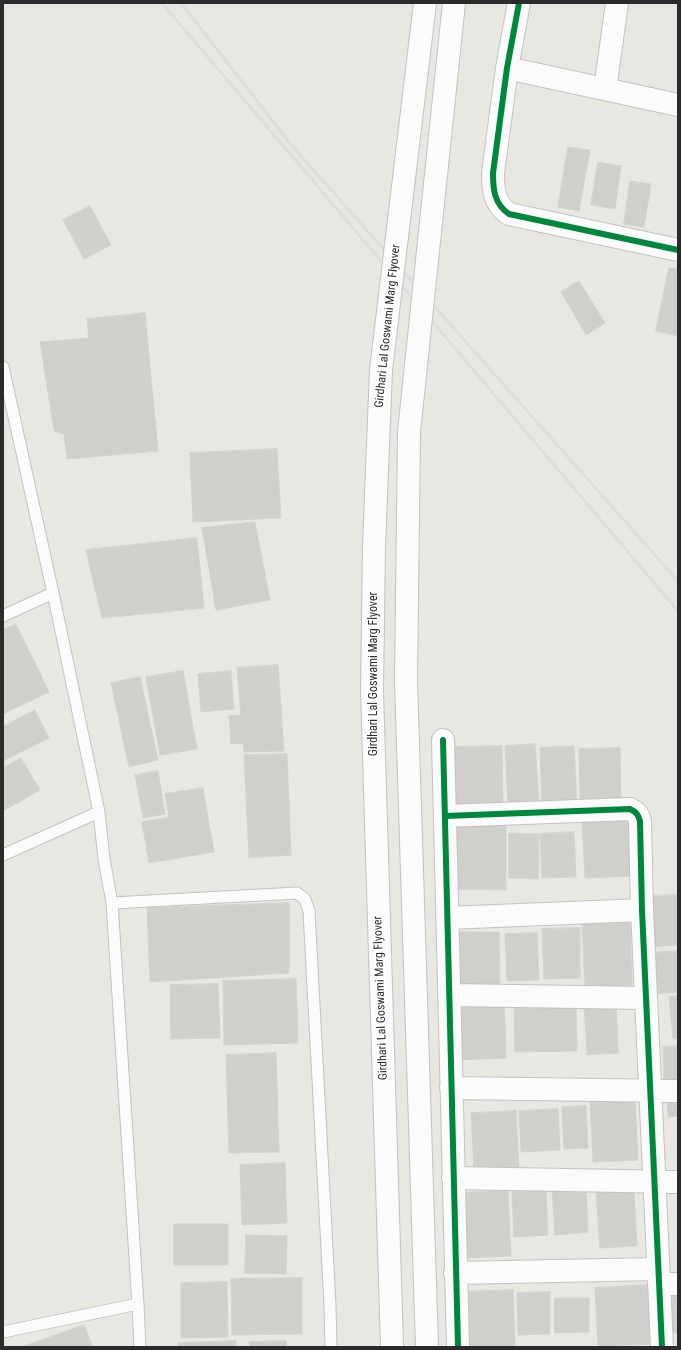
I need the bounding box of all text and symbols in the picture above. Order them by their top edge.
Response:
street label: Girdhari Lal Goswami Marg Flyover [372,243,404,409]
street label: Girdhari Lal Goswami Marg Flyover [367,592,381,756]
street label: Girdhari Lal Goswami Marg Flyover [371,916,391,1080]

